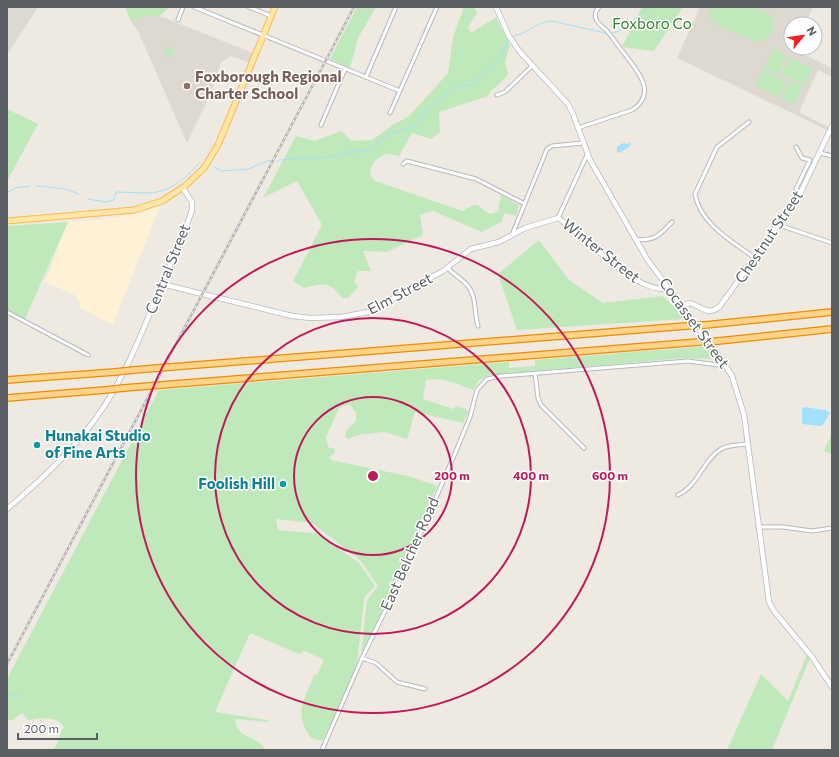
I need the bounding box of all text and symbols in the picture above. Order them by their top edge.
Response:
park label: Foxboro Co [612,14,692,32]
north arrow [783,16,823,56]
text: N [804,24,820,38]
place label: Foxborough Regional Charter School [195,67,341,102]
marker: Foxborough Regional Charter School [182,81,192,91]
street label: Chestnut Street [730,187,806,286]
street label: Winter Street [559,215,644,286]
street label: Central Street [141,221,193,316]
street label: Elm Street [364,268,435,318]
street label: Cocasset Street [656,274,734,371]
place label: Hunakai Studio of Fine Arts [45,426,151,461]
marker: Hunakai Studio of Fine Arts [32,440,42,450]
text: 200 m [434,468,470,482]
text: 400 m [513,468,549,482]
text: 600 m [592,468,628,482]
centre of rings [366,469,380,483]
place label: Foolish Hill [198,474,275,492]
marker: Foolish Hill [278,479,288,489]
street label: East Belcher Road [376,494,442,613]
scale bar [18,715,97,741]
text: 200 m [24,721,59,735]

